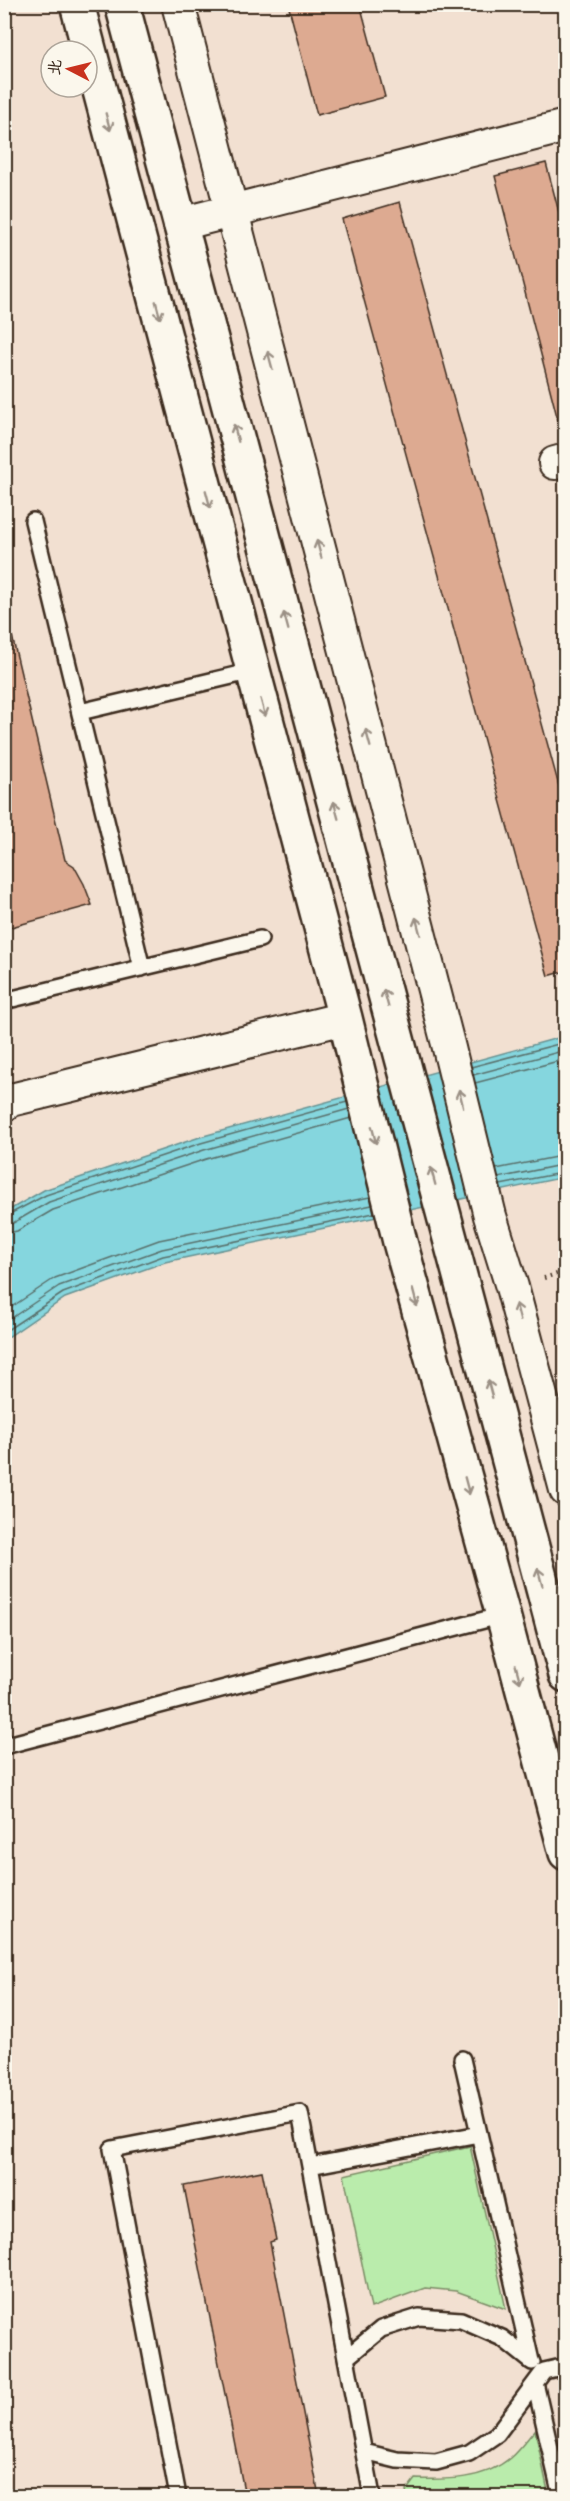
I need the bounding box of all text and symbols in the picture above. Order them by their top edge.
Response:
north arrow [39,39,99,99]
text: 北 [42,58,66,76]
one-way arrow [103,112,114,131]
one-way arrow [153,301,164,320]
one-way arrow [264,351,276,370]
one-way arrow [229,424,241,443]
one-way arrow [202,489,214,508]
one-way arrow [313,540,325,559]
one-way arrow [279,612,291,631]
one-way arrow [258,698,269,717]
one-way arrow [362,728,374,747]
one-way arrow [330,800,341,819]
one-way arrow [411,917,423,936]
one-way arrow [380,989,391,1008]
one-way arrow [455,1089,467,1108]
one-way arrow [368,1126,380,1145]
one-way arrow [427,1167,438,1186]
one-way arrow [410,1289,421,1308]
one-way arrow [512,1302,524,1321]
one-way arrow [483,1380,495,1399]
one-way arrow [462,1476,473,1495]
one-way arrow [533,1568,545,1587]
one-way arrow [513,1665,525,1684]

